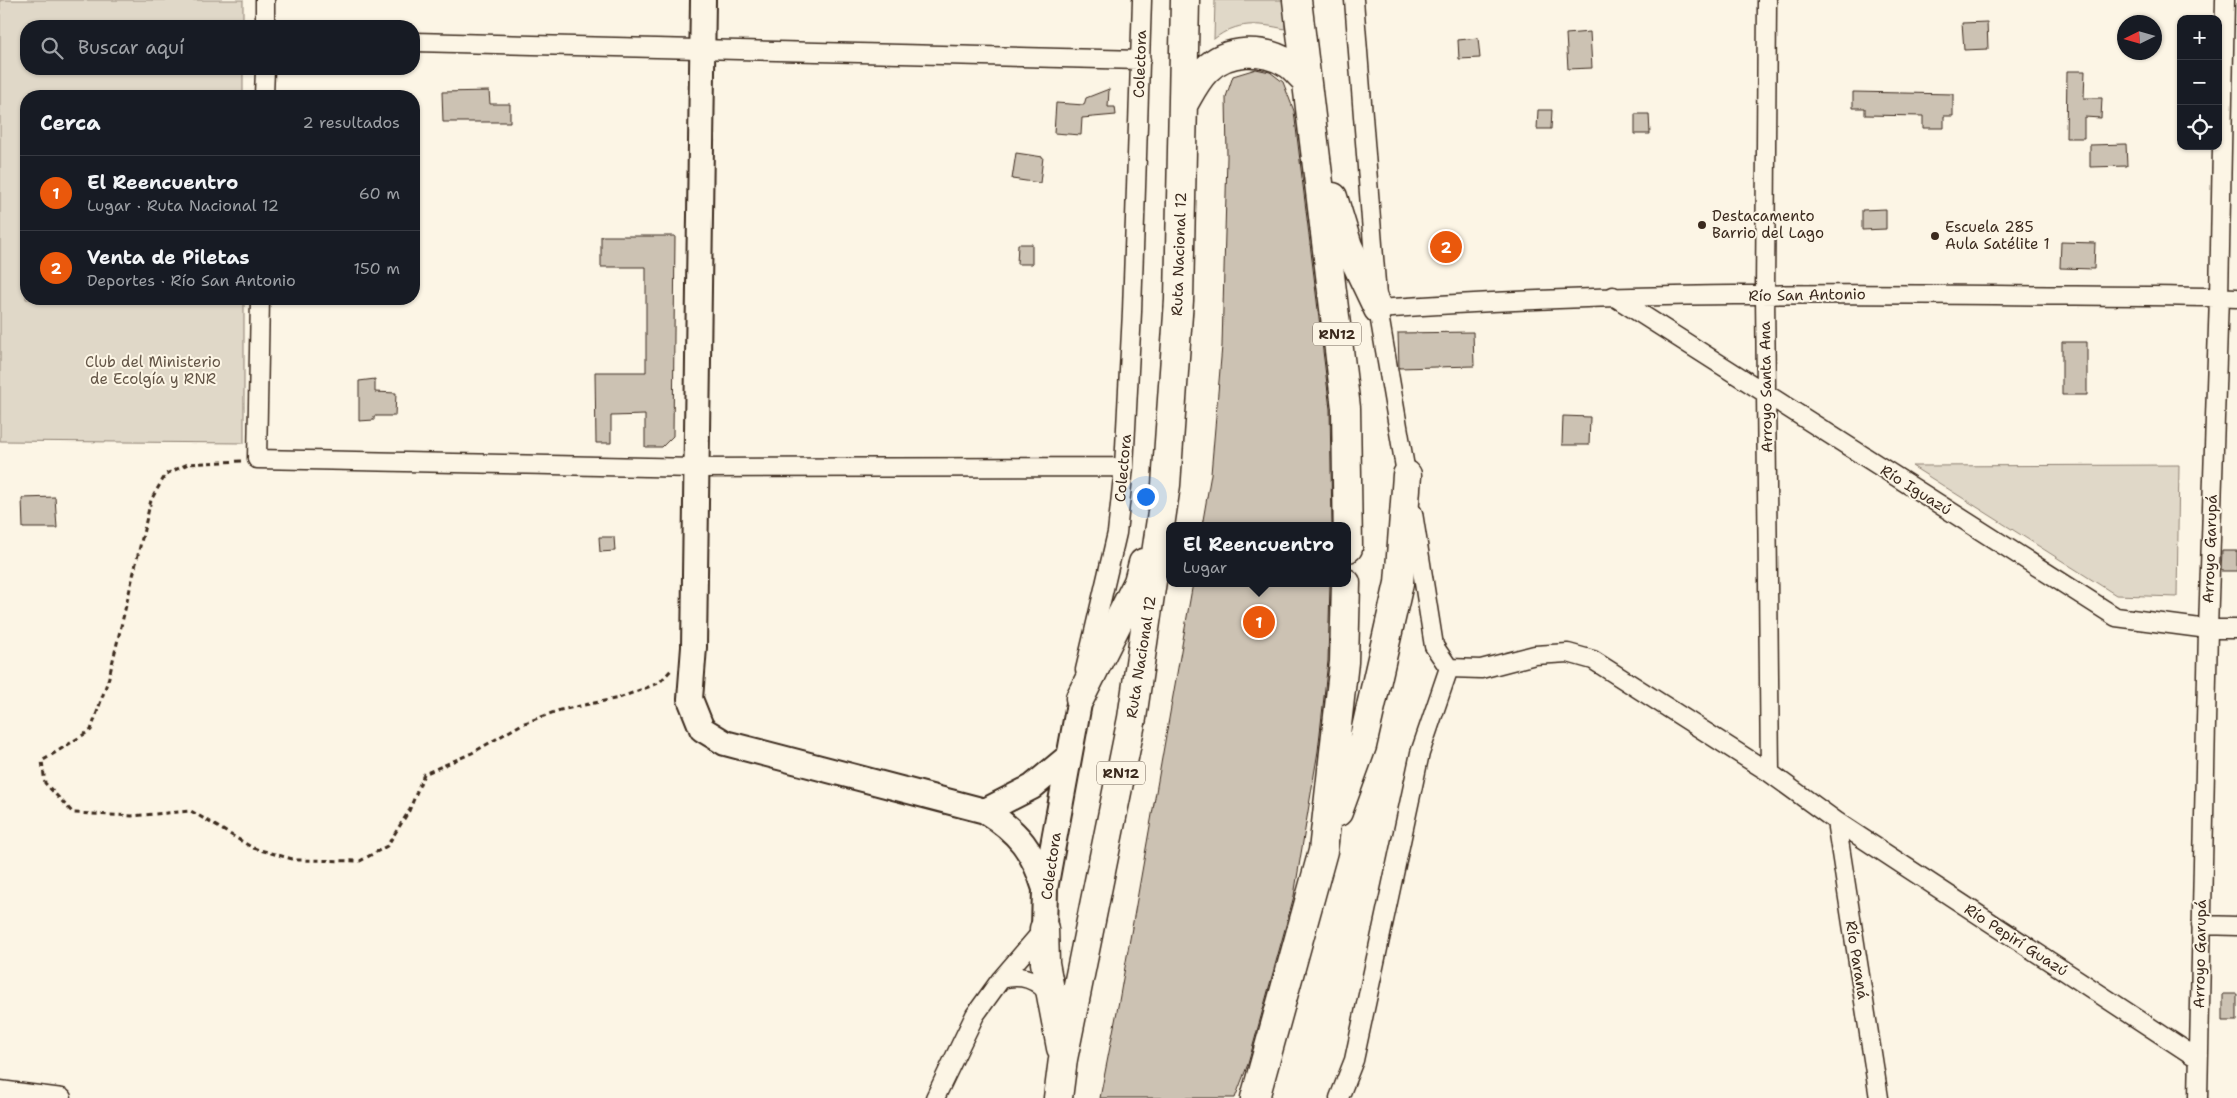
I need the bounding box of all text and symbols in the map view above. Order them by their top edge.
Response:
north arrow [2117,15,2162,60]
map controls [2177,15,2222,150]
button: + [2177,15,2222,60]
search box [20,20,420,75]
street label: Colectora [1129,29,1151,98]
icon: search [38,34,66,62]
text: Buscar aquí [78,35,184,60]
button: − [2177,60,2222,105]
button: locate [2177,105,2222,150]
text: Cerca [40,109,101,137]
text: 2 resultados [302,112,400,133]
text: El Reencuentro [87,170,238,195]
text: 1 [52,183,60,204]
text: 60 m [359,183,400,204]
street label: Ruta Nacional 12 [1167,192,1191,316]
text: Lugar · Ruta Nacional 12 [87,195,279,216]
place label: Destacamento Barrio del Lago [1712,206,1824,243]
place label: Escuela 285 Aula Satélite 1 [1945,217,2050,254]
marker: Destacamento Barrio del Lago [1696,219,1708,231]
pin: 2 [1430,228,1462,266]
marker: Escuela 285 Aula Satélite 1 [1929,230,1941,242]
text: Venta de Piletas [87,245,249,270]
text: 2 [50,258,62,279]
text: 150 m [353,258,400,279]
text: Deportes · Río San Antonio [87,270,296,291]
street label: Río San Antonio [1748,284,1866,306]
street label: Arroyo Santa Ana [1755,320,1777,453]
road number: RN12 [1313,322,1361,346]
park label: Club del Ministerio de Ecolgía y RNR [85,352,221,389]
street label: Colectora [1110,432,1136,503]
street label: Río Iguazú [1877,460,1955,520]
your location [1133,484,1159,510]
street label: Arroyo Garupá [2198,494,2222,604]
popup [1166,522,1351,587]
text: El Reencuentro [1183,532,1334,557]
text: Lugar [1183,557,1227,578]
street label: Ruta Nacional 12 [1121,594,1161,720]
pin: 1 [1243,603,1275,641]
road number: RN12 [1097,761,1145,784]
street label: Colectora [1036,830,1066,901]
street label: Río Pepirí Guazú [1960,899,2072,981]
street label: Arroyo Garupá [2189,899,2211,1009]
street label: Río Paraná [1841,919,1873,1001]

